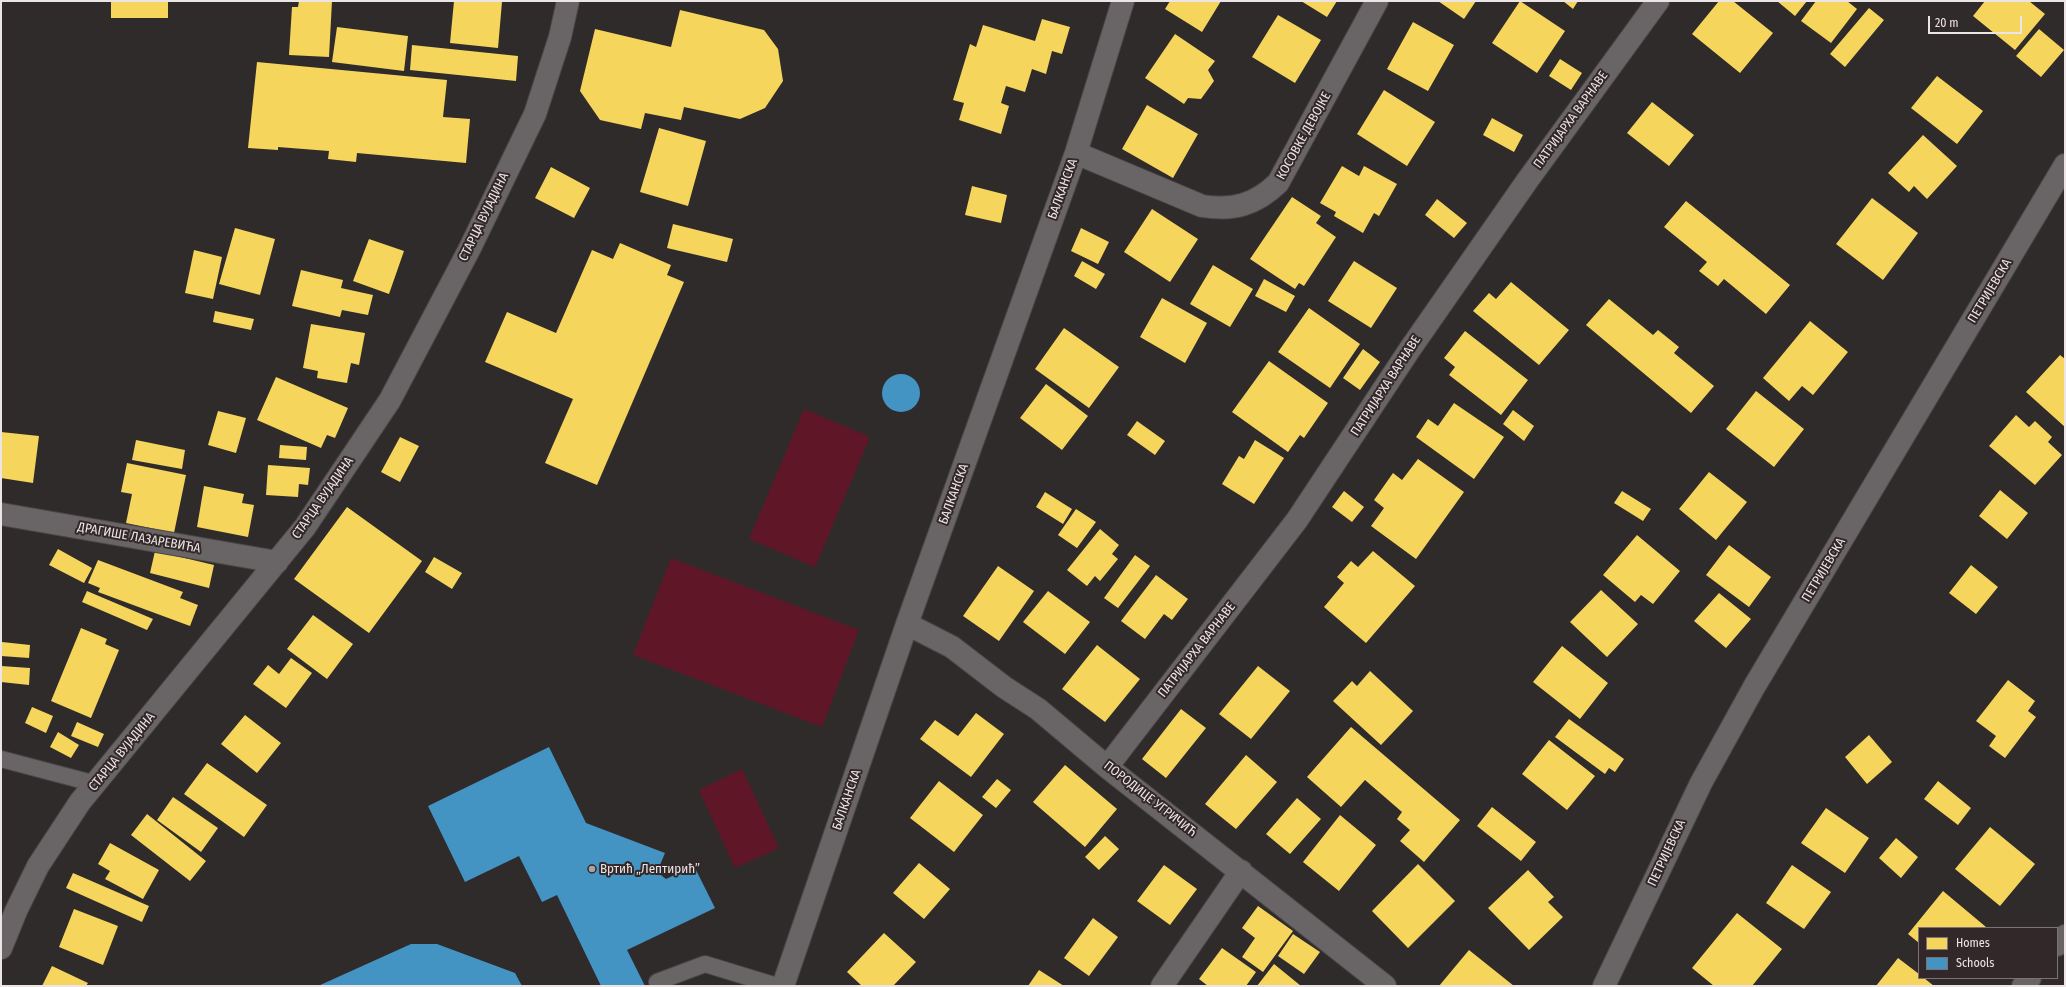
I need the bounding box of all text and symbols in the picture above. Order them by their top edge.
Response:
scale bar [1930,8,2024,34]
text: 20 m [1935,16,1959,30]
street label: ПАТРИЈАРХА ВАРНАВЕ [1531,68,1611,172]
street label: КОСОВКЕ ДЕВОЈКЕ [1273,89,1335,183]
street label: БАЛКАНСКА [1045,157,1081,221]
street label: СТАРЦА ВУЈАДИНА [456,170,512,264]
street label: ПЕТРИЈЕВСКА [1965,256,2015,326]
street label: ПАТРИЈАРХА ВАРНАВЕ [1348,333,1424,439]
street label: СТАРЦА ВУЈАДИНА [289,454,357,542]
street label: БАЛКАНСКА [936,462,972,526]
street label: ДРАГИШЕ ЛАЗАРЕВИЋА [76,520,202,556]
street label: ПЕТРИЈЕВСКА [1799,535,1849,605]
street label: ПАТРИЈАРХА ВАРНАВЕ [1155,599,1239,701]
street label: СТАРЦА ВУЈАДИНА [86,710,158,794]
street label: ПОРОДИЦЕ УГРИЧИЋ [1101,758,1199,840]
street label: БАЛКАНСКА [829,768,865,832]
street label: ПЕТРИЈЕВСКА [1645,817,1689,889]
place label: Вртић „Лептирић” [600,861,700,877]
marker: Вртић „Лептирић” [587,864,597,874]
legend [1918,927,2058,979]
text: Homes [1956,936,1990,950]
text: Schools [1956,956,1994,970]

